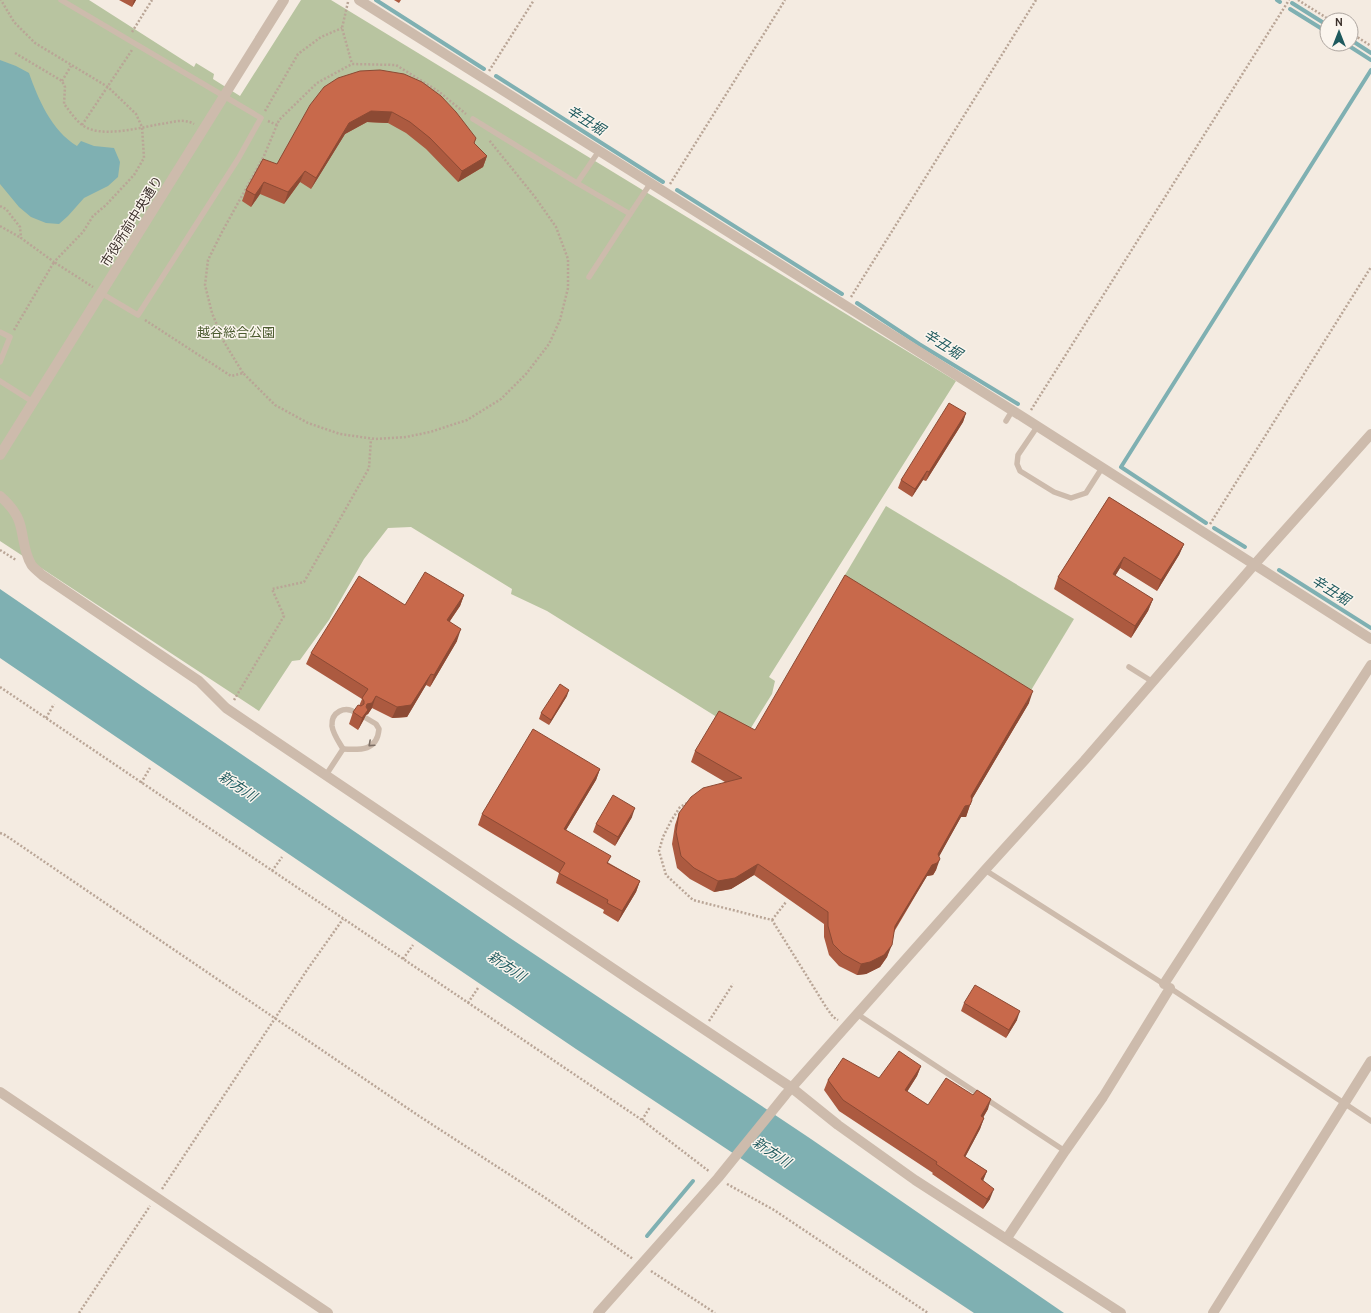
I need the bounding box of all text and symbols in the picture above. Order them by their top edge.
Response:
north arrow [1319,12,1359,52]
text: N [1335,15,1343,29]
water label: 辛丑堀 [563,101,610,140]
street label: 市役所前中央通り [97,173,165,269]
park label: 越谷総合公園 [197,324,275,340]
water label: 辛丑堀 [920,325,967,364]
water label: 辛丑堀 [1308,571,1355,610]
one-way arrow [368,739,376,747]
water label: 新方川 [216,767,262,806]
water label: 新方川 [485,947,531,986]
water label: 新方川 [750,1133,796,1172]

